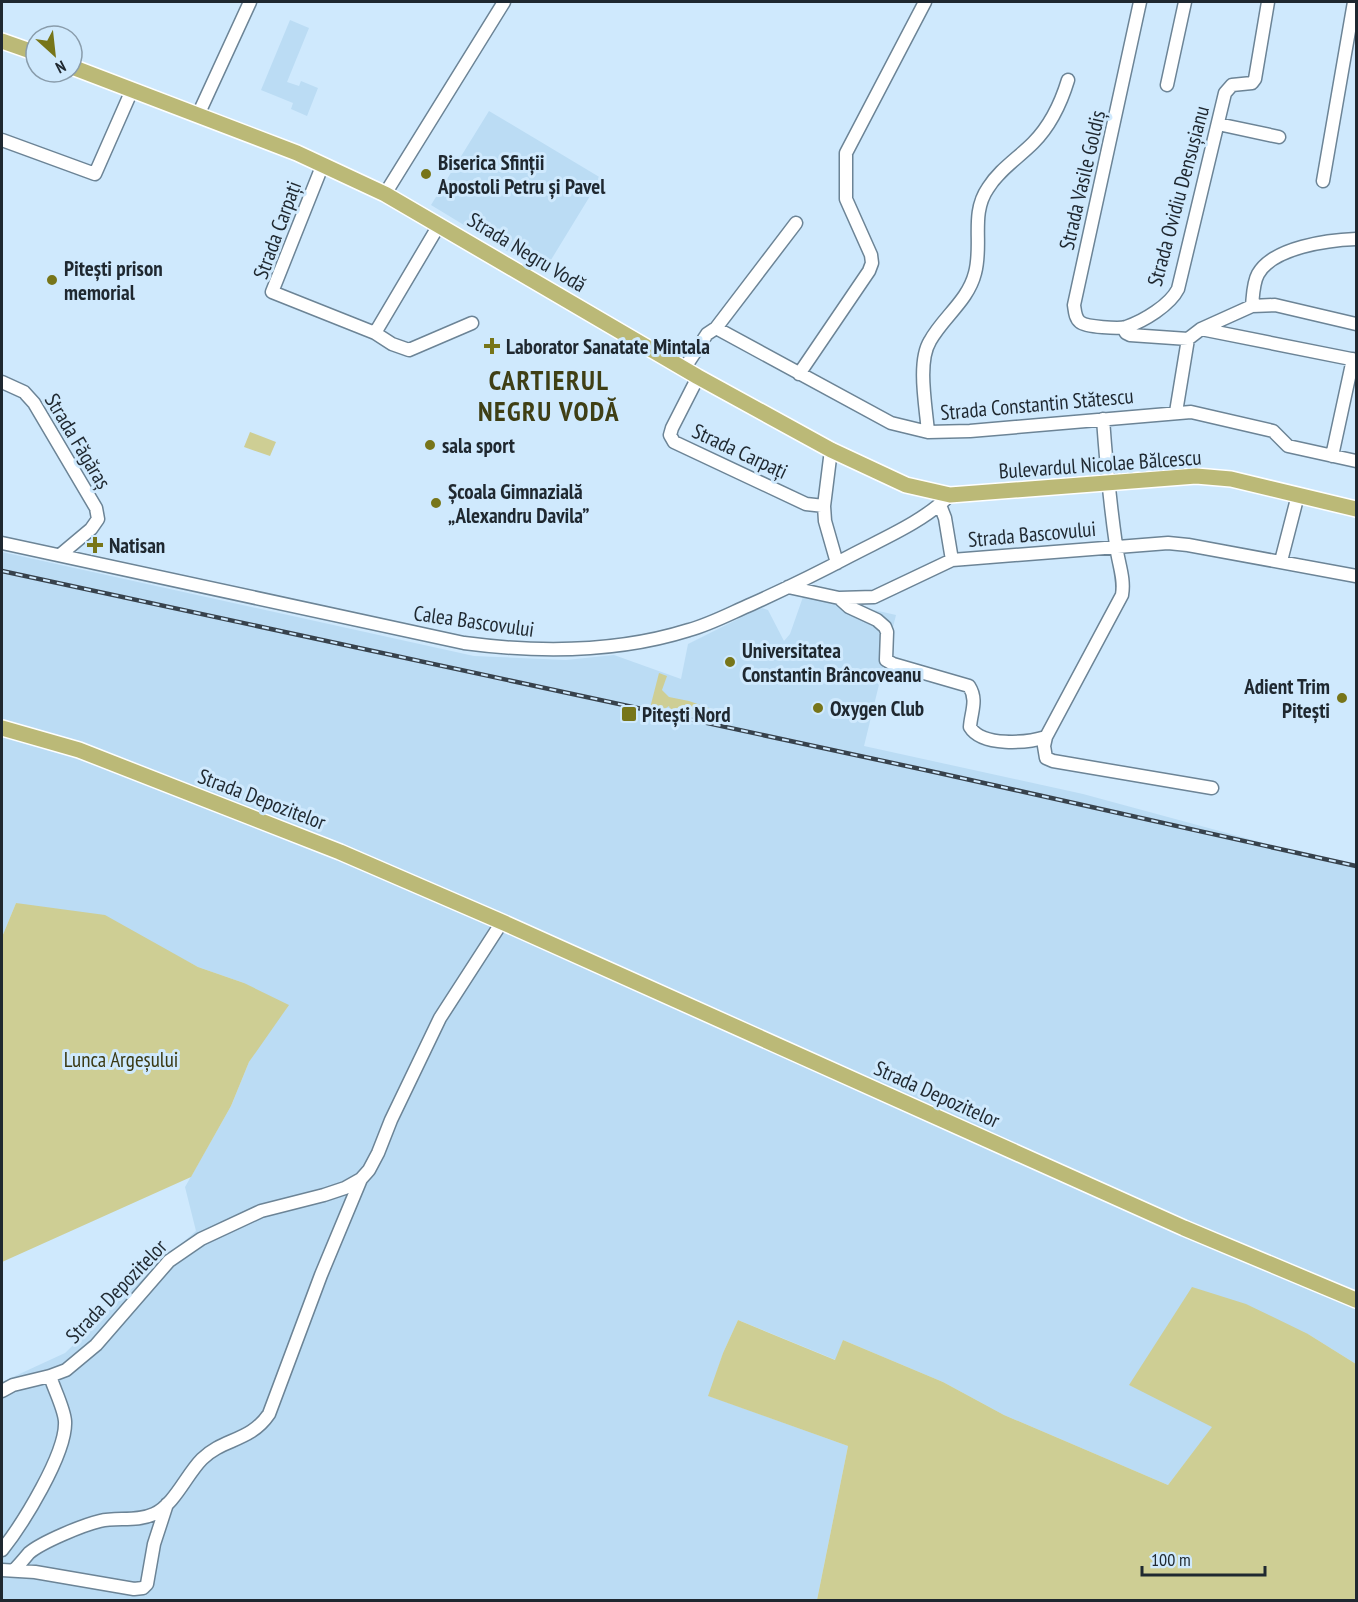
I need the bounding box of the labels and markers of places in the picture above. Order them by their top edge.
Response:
place label: Biserica Sfinții Apostoli Petru și Pavel [437,149,606,200]
marker: Biserica Sfinții Apostoli Petru și Pavel [419,167,433,181]
place label: Pitești prison memorial [64,255,163,306]
marker: Pitești prison memorial [45,273,59,287]
place label: Laborator Sanatate Mintala [506,333,710,360]
marker: Laborator Sanatate Mintala [483,337,501,355]
place label: sala sport [442,432,515,459]
marker: sala sport [423,438,437,452]
place label: Școala Gimnazială „Alexandru Davila” [448,478,589,529]
marker: Școala Gimnazială „Alexandru Davila” [429,496,443,510]
place label: Natisan [109,532,165,559]
marker: Natisan [86,536,104,554]
place label: Universitatea Constantin Brâncoveanu [742,637,921,688]
marker: Universitatea Constantin Brâncoveanu [723,655,737,669]
place label: Adient Trim Pitești [1243,673,1330,724]
marker: Adient Trim Pitești [1335,691,1349,705]
place label: Oxygen Club [830,695,924,722]
place label: Pitești Nord [642,701,731,728]
marker: Oxygen Club [811,701,825,715]
marker: Pitești Nord [620,705,638,723]

